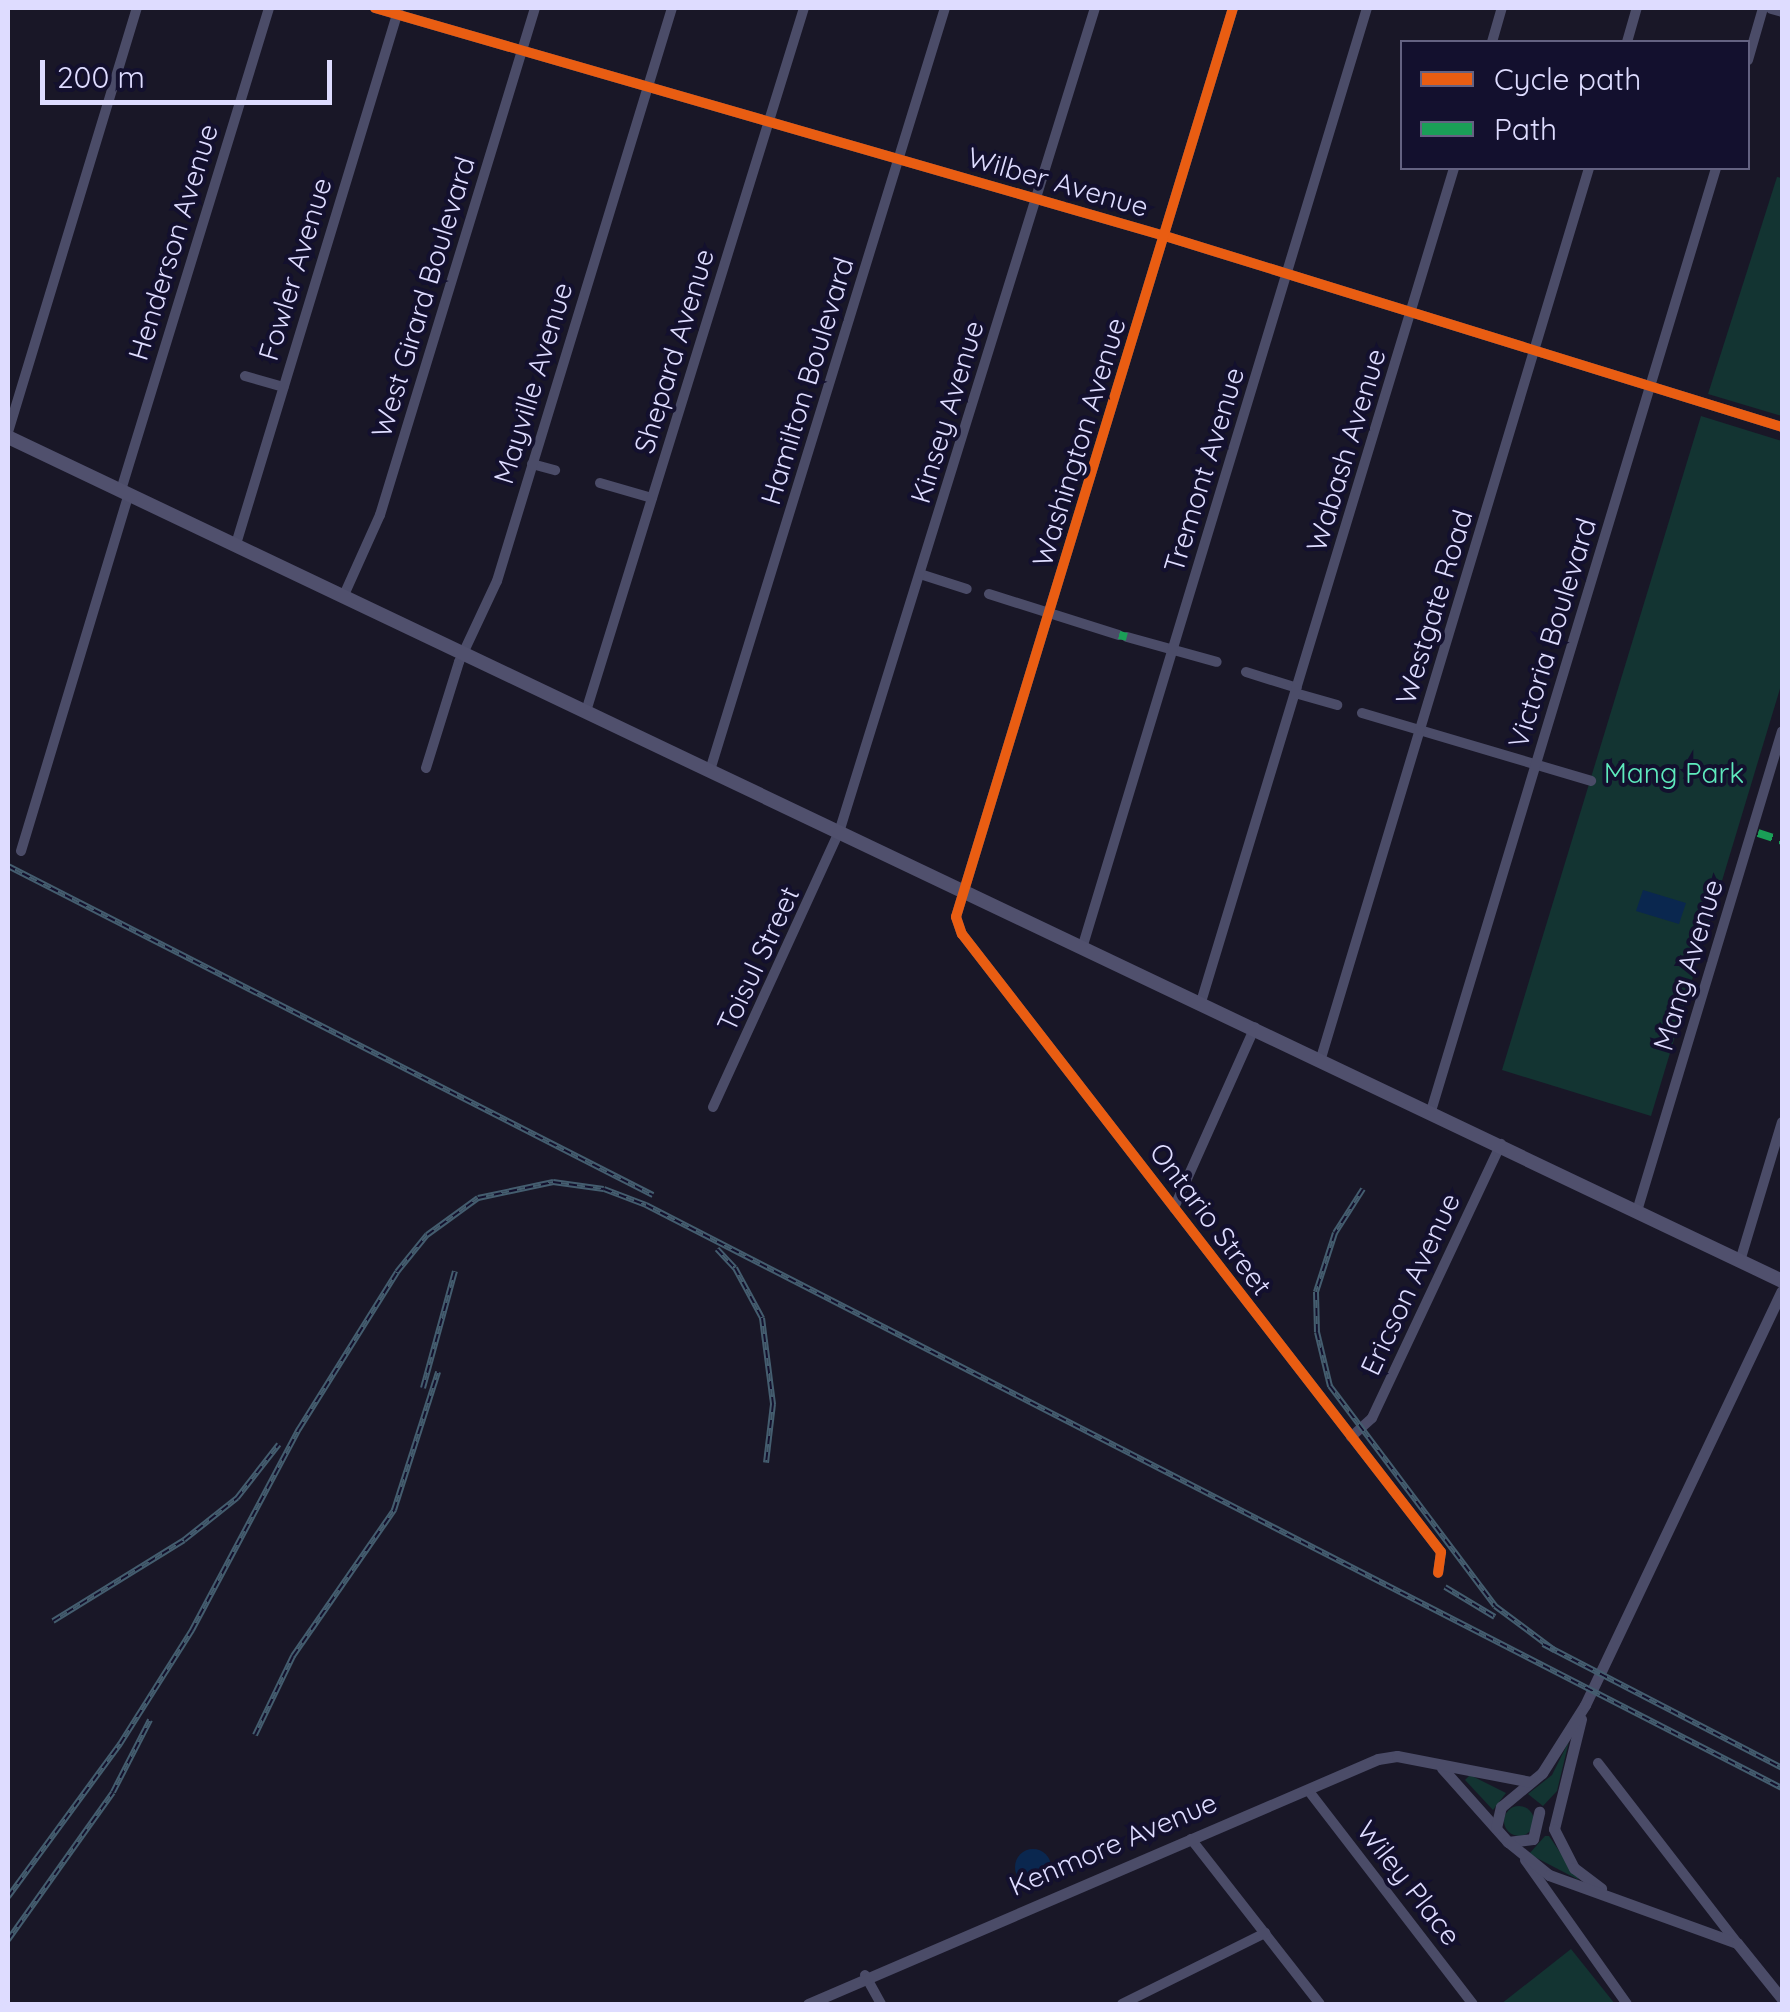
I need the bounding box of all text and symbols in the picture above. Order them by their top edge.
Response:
scale bar [45,40,338,102]
legend [1400,40,1750,170]
text: 200 m [57,58,145,96]
text: Cycle path [1494,60,1641,98]
text: Path [1494,110,1557,148]
street label: Henderson Avenue [121,120,225,364]
street label: Wilber Avenue [964,140,1152,224]
street label: West Girard Boulevard [364,152,482,442]
street label: Fowler Avenue [251,173,339,365]
street label: Shepard Avenue [627,245,721,457]
street label: Hamilton Boulevard [753,253,861,509]
street label: Mayville Avenue [486,278,580,488]
street label: Washington Avenue [1025,314,1133,570]
street label: Kinsey Avenue [903,317,991,507]
street label: Wabash Avenue [1299,345,1393,555]
street label: Tremont Avenue [1157,363,1251,577]
street label: Westgate Road [1388,506,1480,708]
street label: Victoria Boulevard [1501,514,1603,752]
park label: Mang Park [1604,756,1744,790]
street label: Mang Avenue [1646,875,1730,1055]
street label: Toisul Street [710,881,806,1037]
street label: Ontario Street [1143,1136,1279,1302]
street label: Ericson Avenue [1353,1188,1467,1380]
street label: Kenmore Avenue [1004,1785,1222,1903]
street label: Wiley Place [1350,1814,1468,1952]

